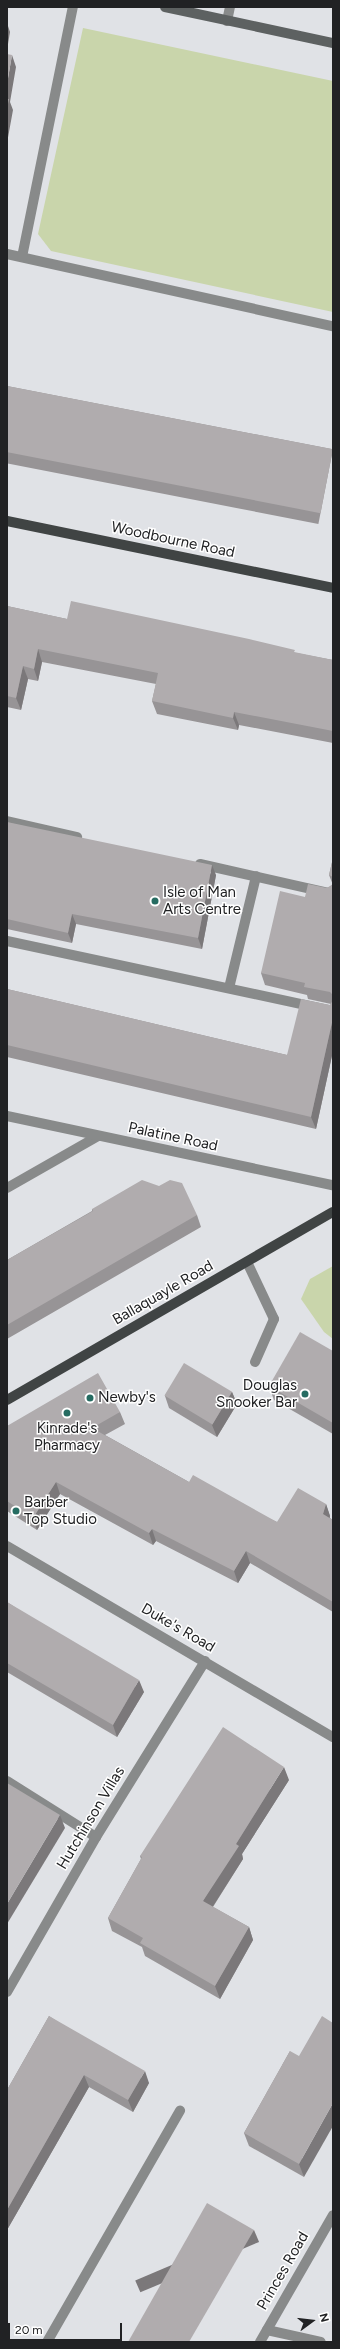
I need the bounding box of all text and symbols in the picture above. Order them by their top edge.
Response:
street label: Woodbourne Road [110,518,236,562]
place label: Isle of Man Arts Centre [163,883,241,918]
marker: Isle of Man Arts Centre [150,896,160,906]
street label: Palatine Road [127,1119,219,1155]
street label: Ballaquayle Road [109,1257,217,1329]
place label: Douglas Snooker Bar [216,1376,297,1411]
place label: Newby's [98,1389,156,1407]
marker: Douglas Snooker Bar [300,1389,310,1399]
marker: Newby's [85,1393,95,1403]
marker: Kinrade's Pharmacy [62,1408,72,1418]
place label: Kinrade's Pharmacy [34,1419,100,1454]
place label: Barber Top Studio [24,1493,97,1528]
marker: Barber Top Studio [11,1506,21,1516]
street label: Duke's Road [138,1600,218,1656]
street label: Hutchinson Villas [53,1763,129,1873]
street label: Princes Road [253,2229,313,2313]
north arrow [292,2301,332,2341]
text: N [317,2312,331,2324]
scale bar [10,2315,124,2341]
text: 20 m [15,2323,43,2337]

